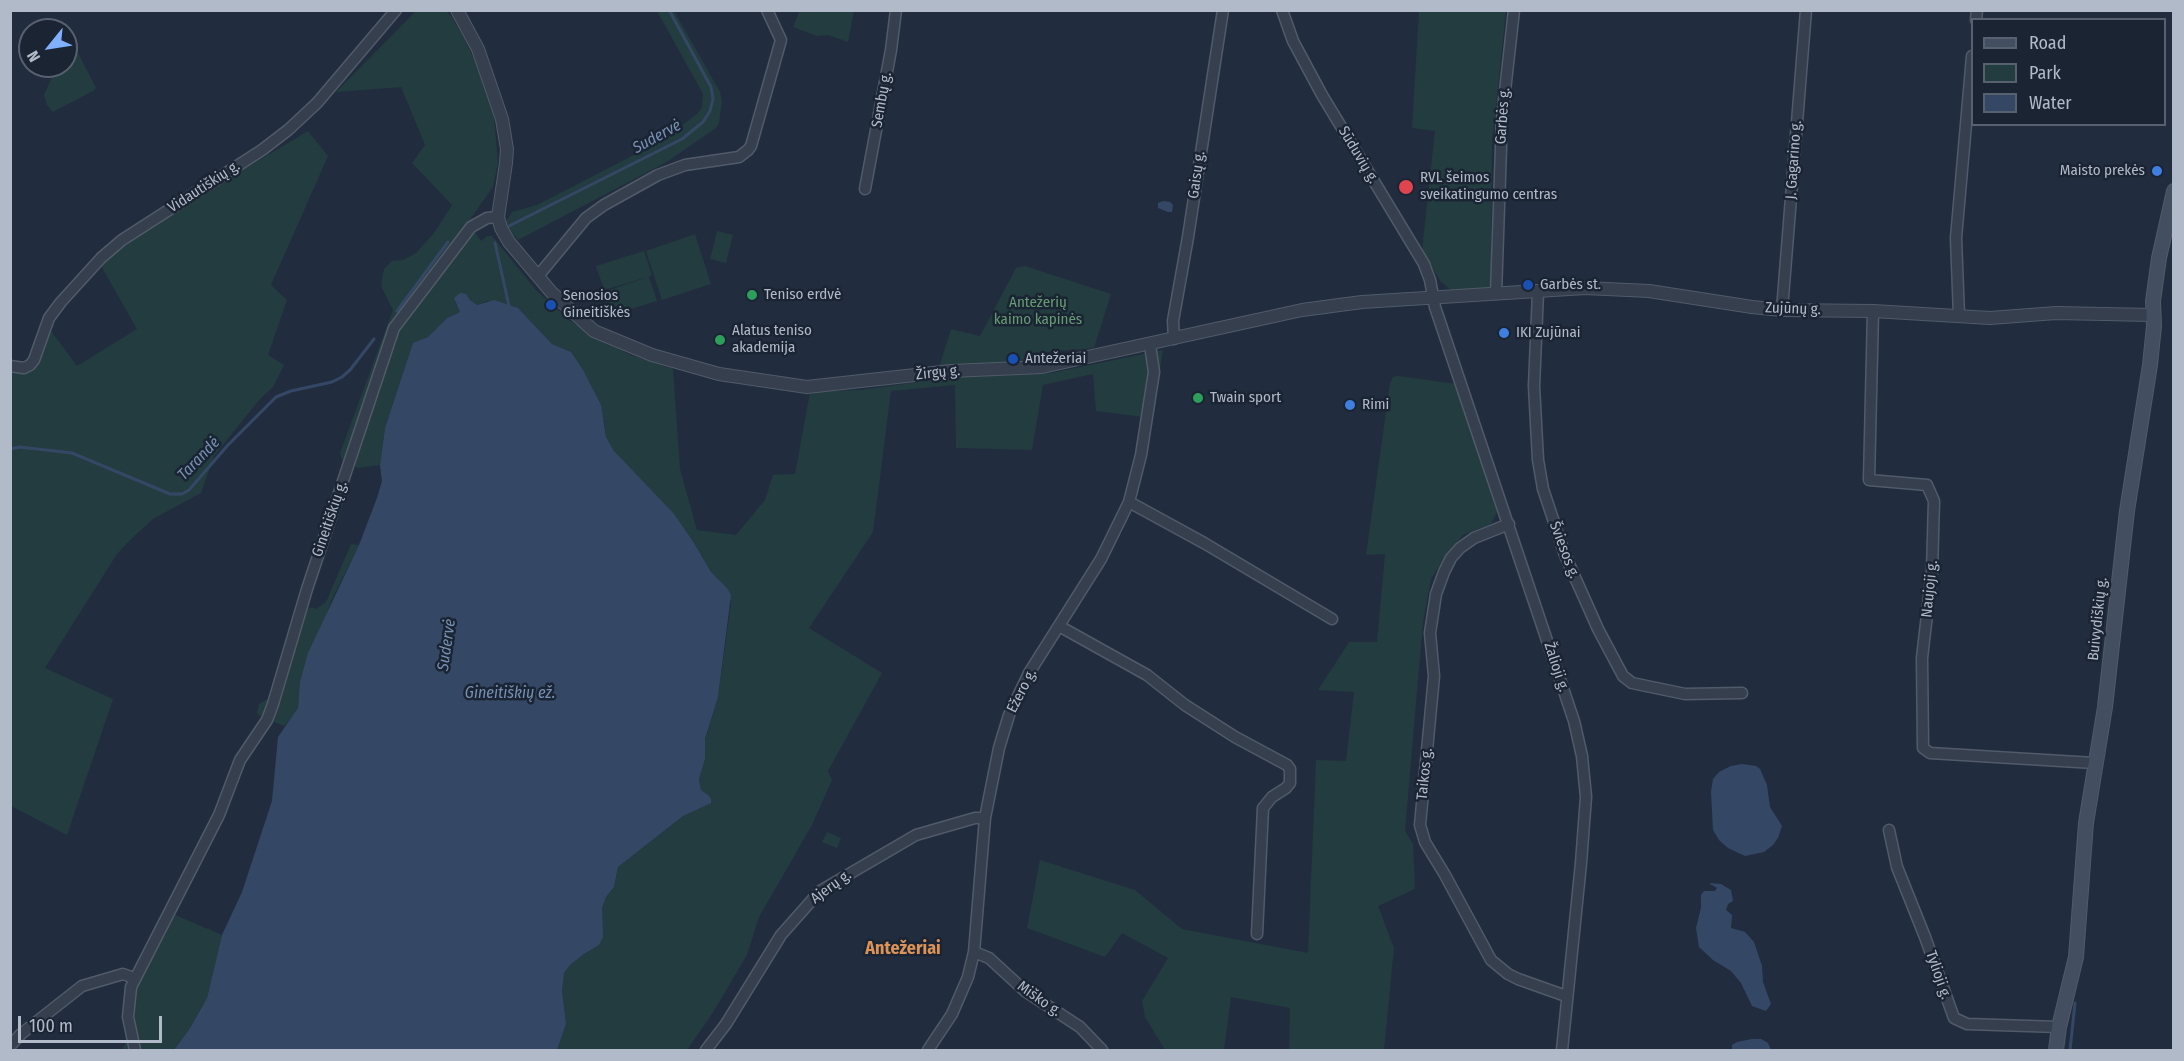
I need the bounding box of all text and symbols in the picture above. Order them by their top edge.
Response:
north arrow [18,18,78,78]
legend [1971,18,2166,126]
text: Road [2029,32,2066,54]
text: N [23,47,44,65]
text: Park [2029,62,2061,84]
street label: Sembų g. [868,71,896,129]
street label: Garbės g. [1492,87,1514,145]
text: Water [2029,92,2072,114]
water label: Sudervė [629,116,685,158]
street label: J. Gagarino g. [1782,120,1806,200]
street label: Sūduvių g. [1334,123,1382,187]
street label: Gaisų g. [1185,150,1209,200]
street label: Vidautiškių g. [165,157,243,217]
place label: Maisto prekės [2060,162,2145,180]
marker: Maisto prekės [2150,164,2164,178]
place label: RVL šeimos sveikatingumo centras [1420,169,1557,204]
marker: RVL šeimos sveikatingumo centras [1397,178,1415,196]
place label: Garbės st. [1540,276,1601,294]
marker: Garbės st. [1521,278,1535,292]
place label: Teniso erdvė [764,286,841,304]
place label: Senosios Gineitiškės [563,287,630,322]
marker: Teniso erdvė [745,288,759,302]
park label: Antežerių kaimo kapinės [994,294,1082,329]
marker: Senosios Gineitiškės [544,298,558,312]
street label: Zujūnų g. [1765,299,1821,319]
place label: Alatus teniso akademija [732,322,812,357]
place label: IKI Zujūnai [1516,324,1581,342]
marker: IKI Zujūnai [1497,326,1511,340]
marker: Alatus teniso akademija [713,333,727,347]
place label: Antežeriai [1025,350,1086,368]
marker: Antežeriai [1006,352,1020,366]
street label: Žirgų g. [915,362,961,384]
place label: Twain sport [1210,389,1281,407]
marker: Twain sport [1191,391,1205,405]
place label: Rimi [1362,396,1389,414]
marker: Rimi [1343,398,1357,412]
water label: Tarandė [174,433,224,485]
street label: Gineitiškių g. [309,479,351,559]
street label: Šviesos g. [1545,519,1583,581]
street label: Naujoji g. [1918,560,1942,618]
street label: Buivydiškių g. [2085,576,2111,662]
water label: Sudervė [434,618,460,672]
street label: Žalioji g. [1540,640,1572,694]
street label: Ežero g. [1003,666,1041,716]
water label: Gineitiškių ež. [465,684,555,704]
street label: Taikos g. [1413,747,1437,801]
street label: Ajerų g. [807,866,855,908]
district label: Antežeriai [865,938,941,960]
street label: Tylioji g. [1921,948,1955,1002]
street label: Miško g. [1014,977,1064,1021]
scale bar [21,1004,165,1042]
text: 100 m [29,1015,73,1037]

